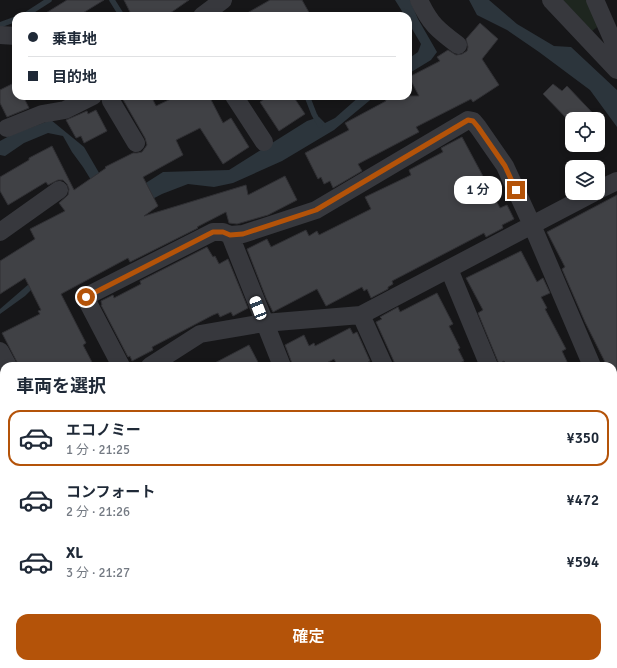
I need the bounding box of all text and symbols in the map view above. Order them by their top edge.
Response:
text: 乗車地 [52,30,97,48]
text: 目的地 [52,68,97,86]
map controls [565,112,605,200]
button: locate [565,112,605,152]
button: layers [565,160,605,200]
callout: 1 分 [454,176,502,204]
route end [507,181,525,199]
text: 1 分 [467,182,489,198]
route start [77,288,95,306]
car [248,295,268,321]
text: 車両を選択 [16,375,106,397]
icon: car [18,420,54,456]
text: エコノミー [66,421,141,439]
text: ¥350 [567,429,599,447]
text: 1 分 · 21:25 [66,442,130,458]
icon: car [18,482,54,518]
text: コンフォート [66,483,156,501]
text: ¥472 [567,491,599,509]
text: 2 分 · 21:26 [66,504,130,520]
icon: car [18,544,54,580]
text: XL [66,544,83,562]
text: ¥594 [567,553,599,571]
text: 3 分 · 21:27 [66,565,130,581]
button: 確定 [16,614,601,660]

